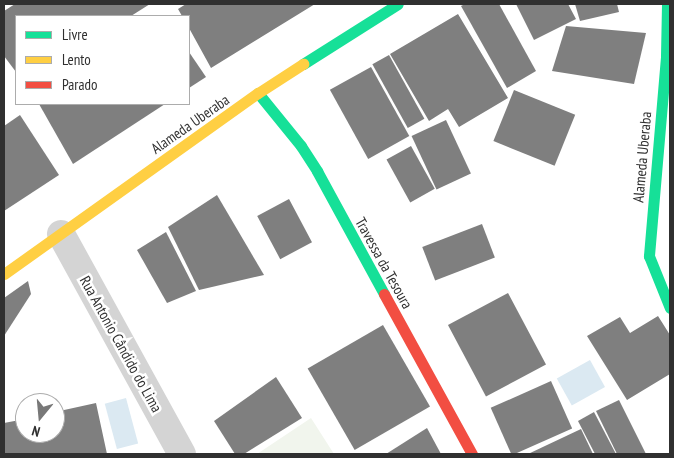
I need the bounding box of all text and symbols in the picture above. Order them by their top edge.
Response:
legend [15,15,190,105]
text: Livre [62,25,88,44]
text: Lento [62,50,91,69]
text: Parado [62,75,97,94]
street label: Alameda Uberaba [147,90,233,158]
street label: Alameda Uberaba [629,111,655,203]
street label: Travessa da Tesoura [351,214,417,312]
street label: Rua Antonio Cândido do Lima [76,273,166,415]
north arrow [15,393,65,443]
text: N [30,422,42,441]

